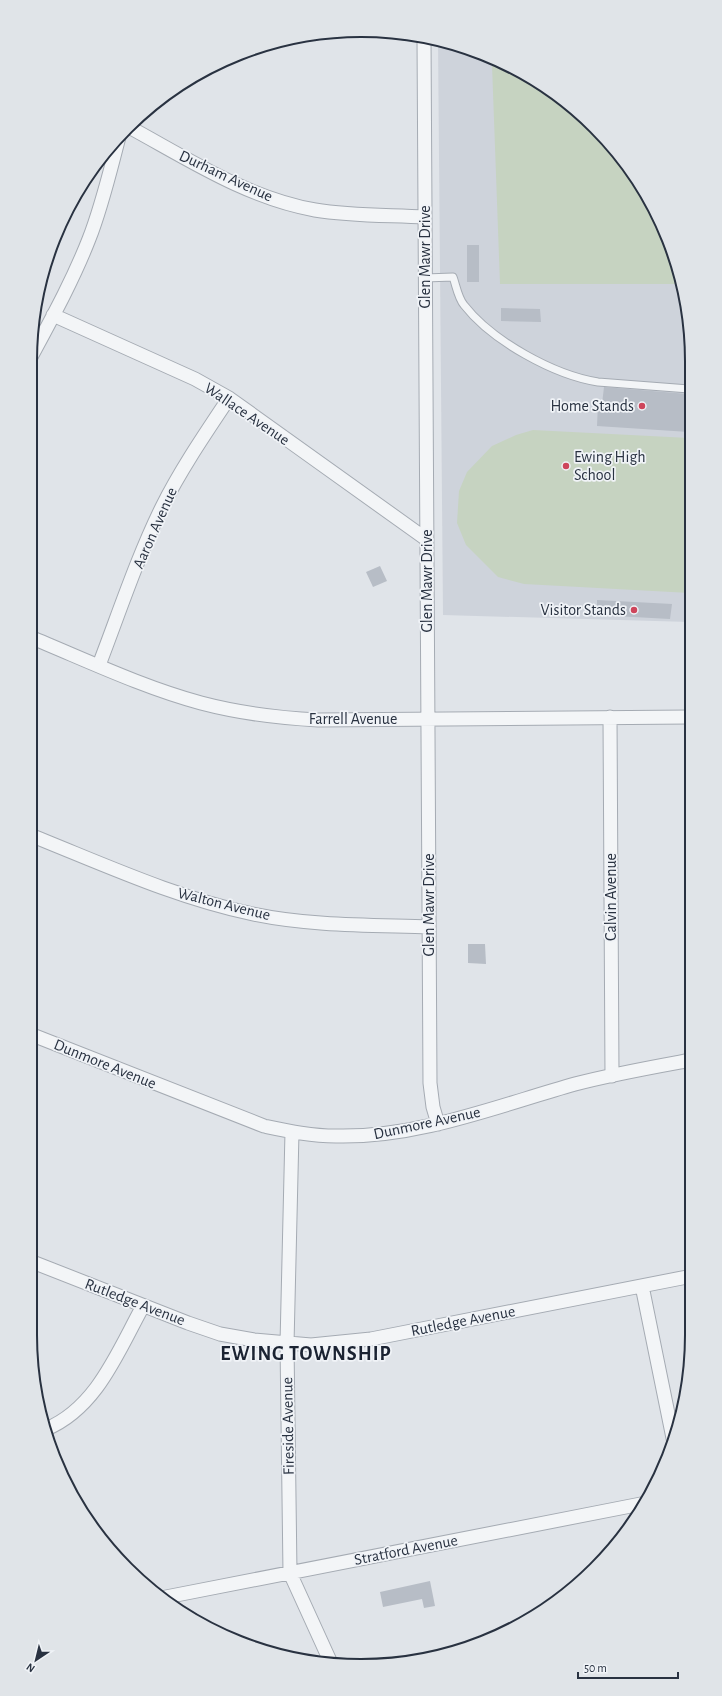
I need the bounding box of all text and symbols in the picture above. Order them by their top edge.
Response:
street label: Durham Avenue [177,147,275,205]
street label: Glen Mawr Drive [417,205,433,309]
street label: Wallace Avenue [202,380,292,448]
place label: Home Stands [551,398,634,414]
marker: Home Stands [637,401,647,411]
place label: Ewing High School [574,449,646,483]
marker: Ewing High School [561,461,571,471]
street label: Aaron Avenue [130,485,180,571]
street label: Glen Mawr Drive [419,529,435,633]
place label: Visitor Stands [541,602,626,618]
marker: Visitor Stands [629,605,639,615]
street label: Farrell Avenue [309,711,397,727]
street label: Glen Mawr Drive [421,853,437,957]
street label: Calvin Avenue [603,853,619,941]
street label: Walton Avenue [176,885,272,923]
street label: Dunmore Avenue [52,1036,158,1092]
street label: Dunmore Avenue [372,1104,482,1142]
street label: Rutledge Avenue [83,1276,187,1328]
street label: Rutledge Avenue [410,1303,516,1339]
district label: EWING TOWNSHIP [220,1344,392,1364]
street label: Fireside Avenue [279,1377,297,1475]
street label: Stratford Avenue [353,1532,459,1568]
north arrow [16,1640,56,1680]
scale bar [578,1654,678,1680]
text: N [24,1661,37,1674]
text: 50 m [584,1662,607,1674]

